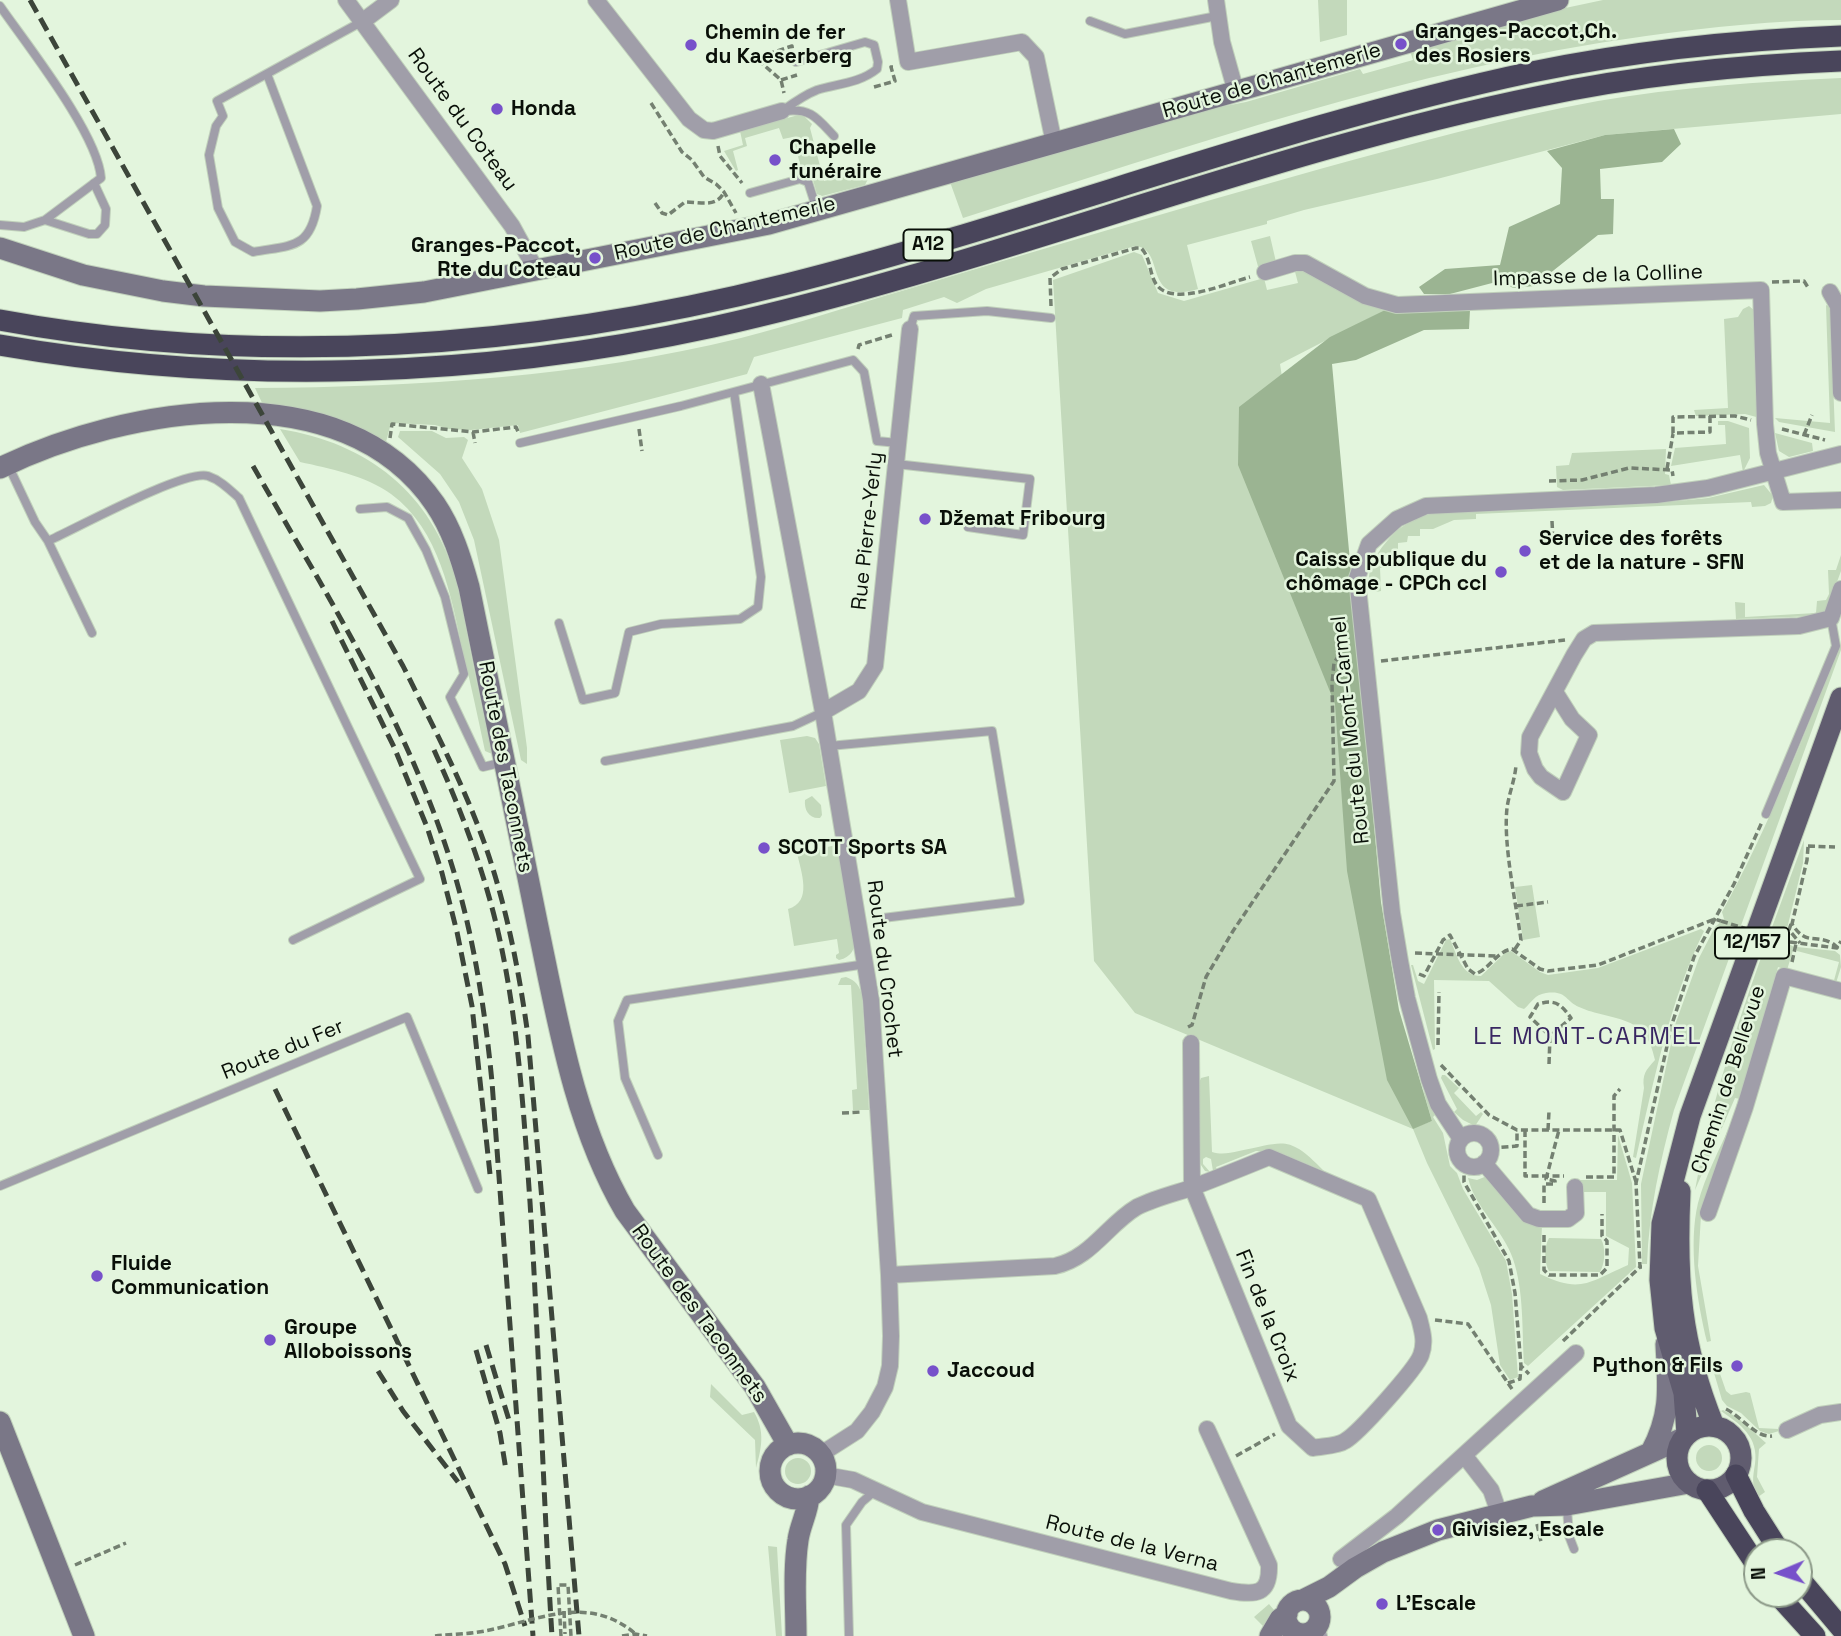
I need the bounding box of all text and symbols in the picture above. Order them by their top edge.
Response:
place label: Granges-Paccot,Ch. des Rosiers [1415,19,1617,69]
place label: Chemin de fer du Kaeserberg [705,20,852,70]
marker: Granges-Paccot,Ch. des Rosiers [1393,36,1409,52]
marker: Chemin de fer du Kaeserberg [683,37,699,53]
street label: Route de Chantemerle [1160,38,1384,124]
street label: Route du Coteau [402,44,522,196]
place label: Honda [511,96,576,122]
marker: Honda [489,101,505,117]
place label: Chapelle funéraire [789,135,882,185]
marker: Chapelle funéraire [767,152,783,168]
street label: Route de Chantemerle [612,191,838,267]
road number: A12 [904,230,953,260]
place label: Granges-Paccot, Rte du Coteau [411,233,581,283]
marker: Granges-Paccot, Rte du Coteau [587,250,603,266]
street label: Impasse de la Colline [1493,260,1703,292]
street label: Rue Pierre-Yerly [847,451,889,611]
place label: Džemat Fribourg [939,506,1106,532]
marker: Džemat Fribourg [917,511,933,527]
place label: Service des forêts et de la nature - SFN [1539,526,1744,576]
marker: Service des forêts et de la nature - SFN [1517,543,1533,559]
place label: Caisse publique du chômage - CPCh ccl [1286,547,1487,597]
marker: Caisse publique du chômage - CPCh ccl [1493,564,1509,580]
street label: Route du Mont-Carmel [1326,614,1376,846]
street label: Route des Taconnets [472,659,538,875]
place label: SCOTT Sports SA [778,835,947,861]
marker: SCOTT Sports SA [756,840,772,856]
street label: Route du Crochet [861,879,907,1059]
road number: 12/157 [1715,928,1789,959]
street label: Chemin de Bellevue [1687,983,1771,1177]
street label: Route du Fer [218,1014,348,1086]
district label: LE MONT-CARMEL [1475,1023,1701,1051]
street label: Route des Taconnets [626,1220,772,1408]
street label: Fin de la Croix [1229,1246,1305,1386]
place label: Fluide Communication [111,1251,269,1301]
marker: Fluide Communication [89,1268,105,1284]
place label: Groupe Alloboissons [284,1315,412,1365]
marker: Groupe Alloboissons [262,1332,278,1348]
place label: Python & Fils [1593,1353,1723,1379]
place label: Jaccoud [947,1358,1035,1384]
marker: Python & Fils [1729,1358,1745,1374]
marker: Jaccoud [925,1363,941,1379]
street label: Route de la Verna [1043,1510,1221,1578]
place label: Givisiez, Escale [1452,1517,1604,1543]
marker: Givisiez, Escale [1430,1522,1446,1538]
north arrow [1743,1538,1813,1608]
text: N [1746,1567,1771,1580]
place label: L'Escale [1396,1591,1476,1617]
marker: L'Escale [1374,1596,1390,1612]

